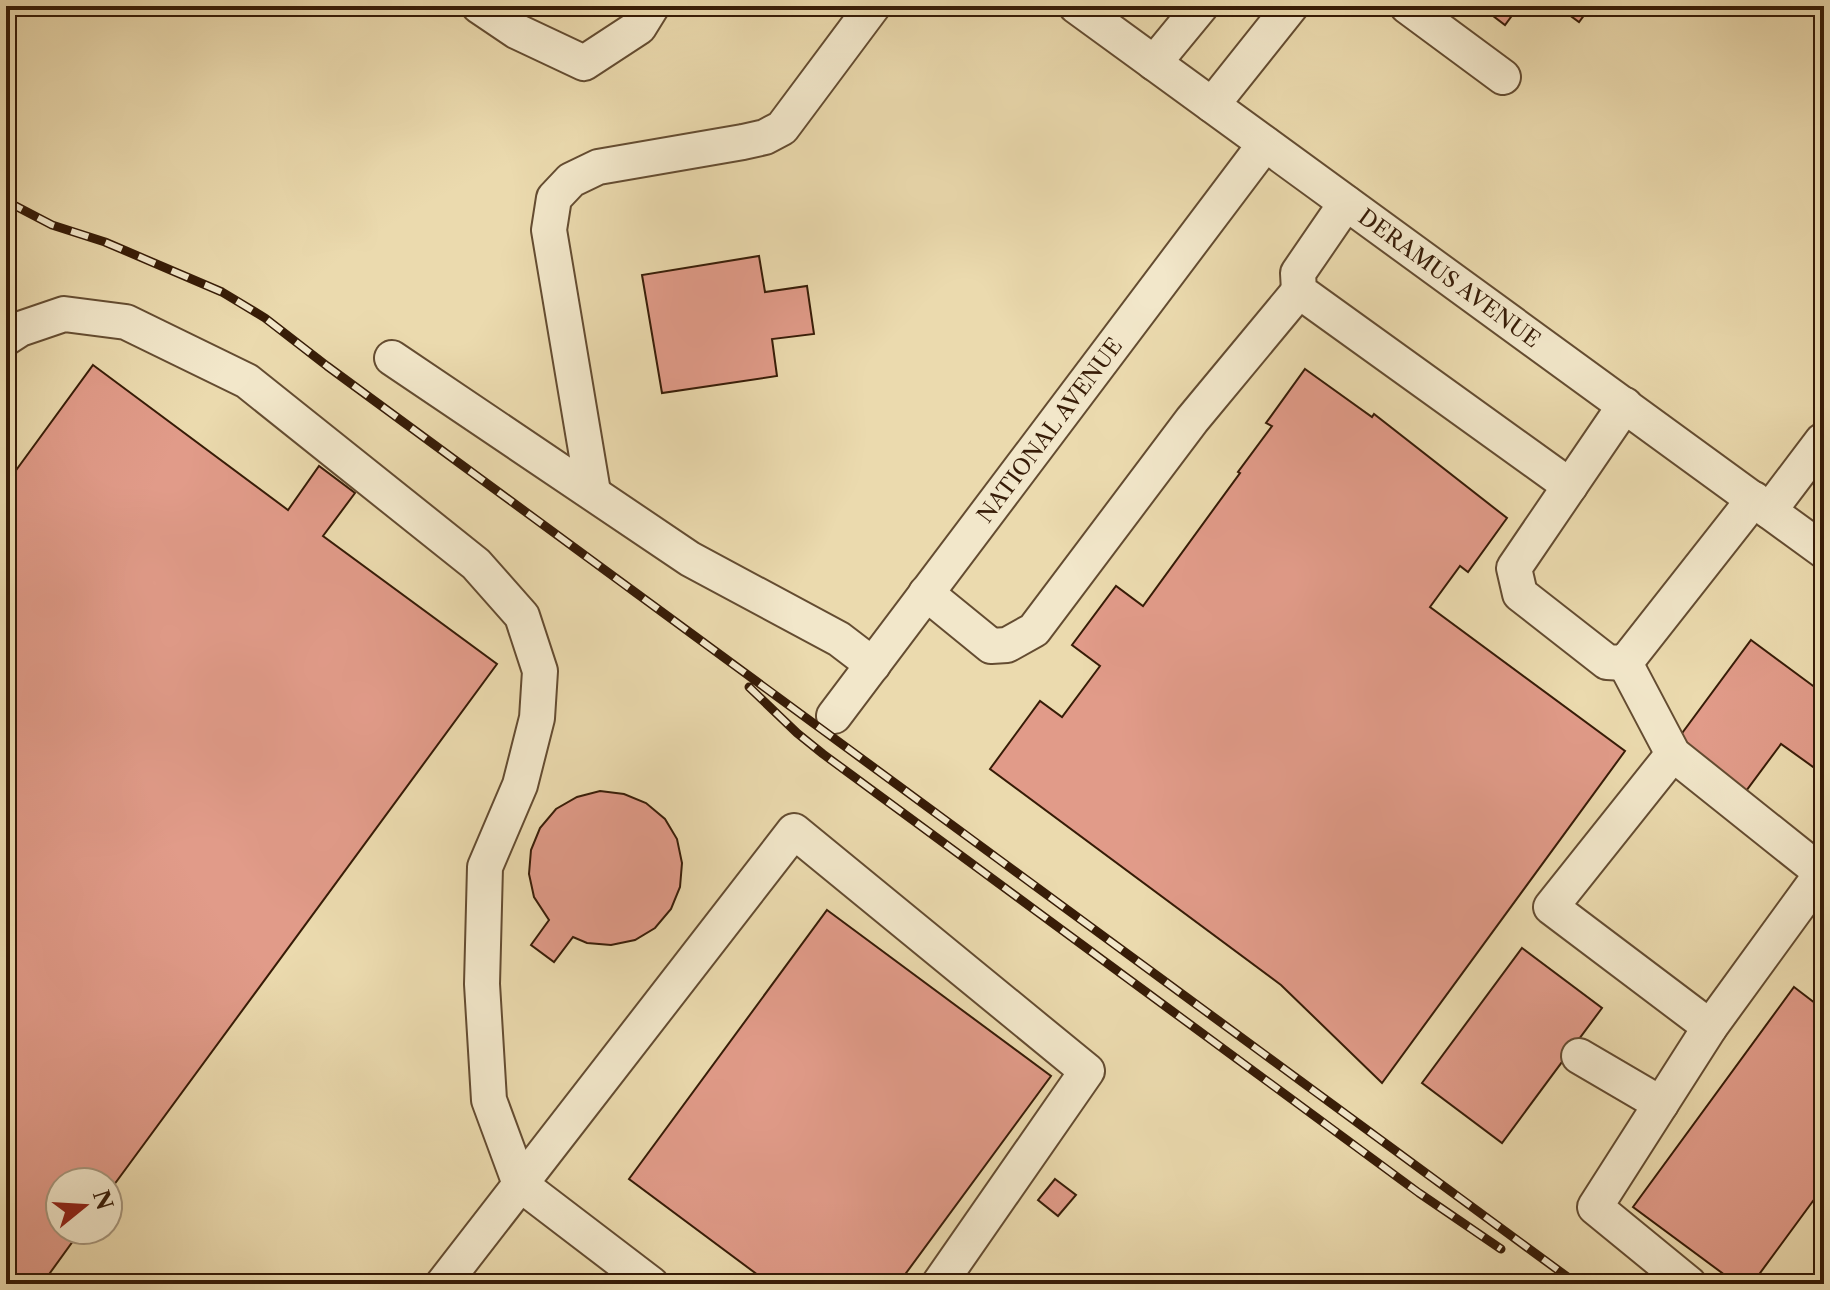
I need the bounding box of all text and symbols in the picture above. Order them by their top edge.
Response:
street label: DERAMUS AVENUE [1353,203,1545,354]
street label: NATIONAL AVENUE [972,333,1128,528]
north arrow [44,1166,124,1246]
text: N [87,1187,118,1213]

